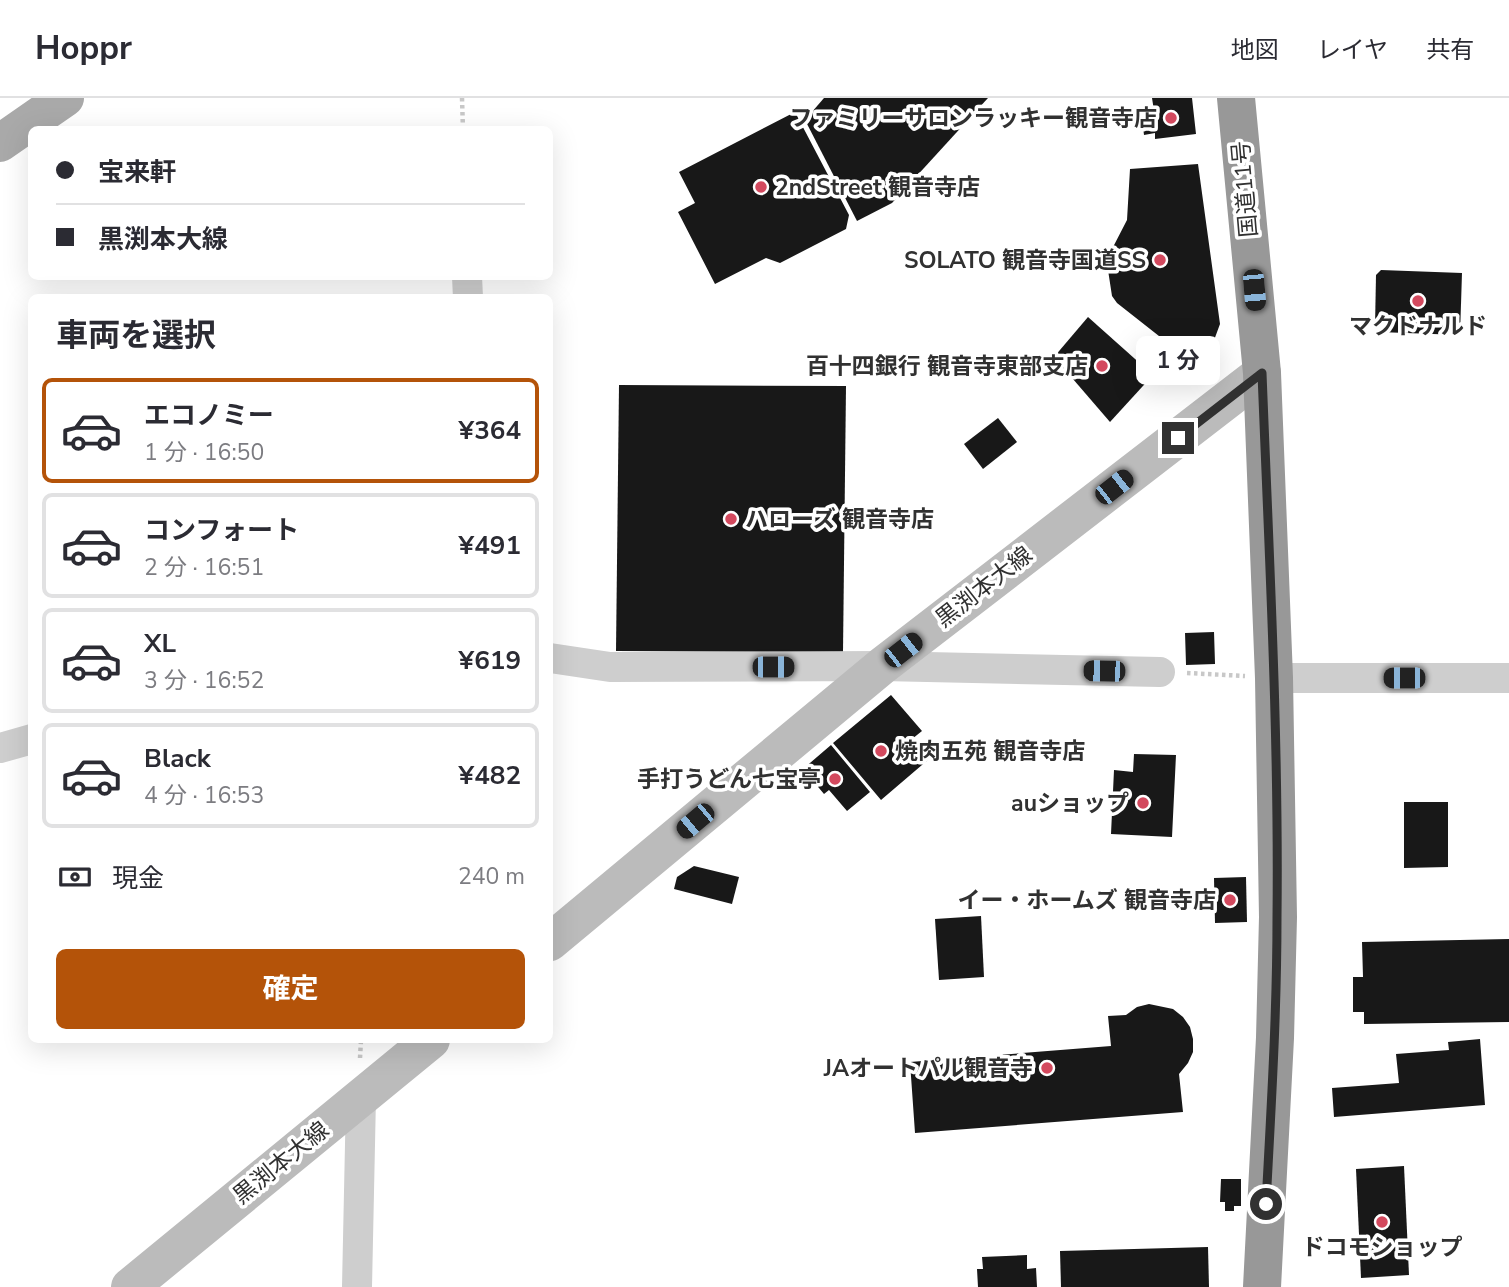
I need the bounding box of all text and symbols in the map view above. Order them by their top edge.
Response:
text: Hoppr [35,26,132,71]
text: 地図 [1231,34,1279,66]
text: レイヤ [1317,34,1388,66]
text: 共有 [1426,34,1474,66]
place label: ファミリーサロンラッキー観音寺店 [789,103,1157,134]
marker: ファミリーサロンラッキー観音寺店 [1163,110,1179,126]
street label: 国道11号 [1225,140,1265,238]
text: 宝来軒 [98,155,176,190]
place label: 2ndStreet 観音寺店 [775,172,980,203]
marker: 2ndStreet 観音寺店 [753,179,769,195]
text: 黒渕本大線 [98,222,228,257]
place label: SOLATO 観音寺国道SS [904,245,1146,276]
marker: SOLATO 観音寺国道SS [1152,252,1168,268]
car [1242,268,1267,312]
marker: マクドナルド [1410,293,1426,309]
place label: マクドナルド [1349,311,1487,342]
text: 車両を選択 [56,314,216,357]
callout: 1 分 [1136,336,1220,386]
text: 1 分 [1156,345,1200,376]
place label: 百十四銀行 観音寺東部支店 [806,351,1088,382]
marker: 百十四銀行 観音寺東部支店 [1094,358,1110,374]
text: エコノミー [144,398,274,433]
icon: car [60,399,123,462]
text: ¥364 [459,413,521,448]
route end [1162,422,1194,454]
text: 1 分 · 16:50 [144,437,264,468]
car [1091,466,1138,508]
place label: ハローズ 観音寺店 [745,504,934,535]
marker: ハローズ 観音寺店 [723,511,739,527]
text: コンフォート [144,513,299,548]
icon: car [60,514,123,577]
text: ¥491 [459,528,521,563]
street label: 黒渕本大線 [929,539,1039,635]
text: 2 分 · 16:51 [144,552,264,583]
text: XL [144,626,176,661]
icon: car [60,629,123,692]
car [880,629,927,671]
text: ¥619 [459,643,521,678]
car [753,657,795,678]
car [1083,660,1126,682]
text: 3 分 · 16:52 [144,665,264,696]
car [1384,668,1426,689]
place label: 焼肉五苑 観音寺店 [895,736,1085,767]
text: Black [144,741,211,776]
marker: 焼肉五苑 観音寺店 [873,743,889,759]
icon: car [60,744,123,807]
text: ¥482 [459,758,521,793]
place label: 手打うどん七宝亭 [637,764,821,795]
marker: 手打うどん七宝亭 [827,771,843,787]
text: 4 分 · 16:53 [144,780,264,811]
place label: auショップ [1011,788,1129,819]
marker: auショップ [1135,795,1151,811]
car [673,799,718,843]
icon: cash [56,858,94,896]
text: 現金 [112,861,164,896]
text: 240 m [458,861,525,892]
place label: イー・ホームズ 観音寺店 [957,885,1216,916]
marker: イー・ホームズ 観音寺店 [1222,892,1238,908]
button: 確定 [56,949,525,1029]
place label: JAオートパル観音寺 [823,1053,1033,1084]
marker: JAオートパル観音寺 [1039,1060,1055,1076]
street label: 黒渕本大線 [227,1115,335,1211]
route start [1250,1188,1282,1220]
marker: ドコモショップ [1374,1214,1390,1230]
place label: ドコモショップ [1302,1232,1463,1263]

